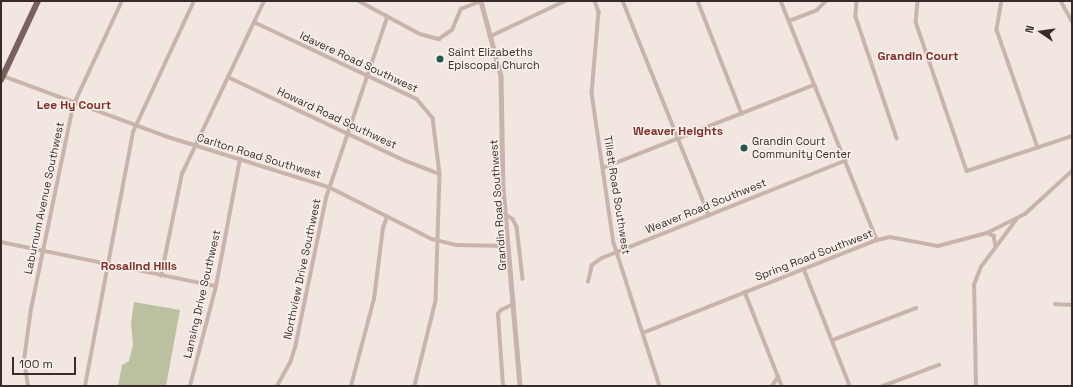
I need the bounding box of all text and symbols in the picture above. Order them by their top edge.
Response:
north arrow [1021,12,1061,52]
text: N [1022,24,1037,34]
street label: Idavere Road Southwest [298,29,420,95]
place label: Saint Elizabeths Episcopal Church [448,46,540,72]
district label: Grandin Court [878,50,958,64]
marker: Saint Elizabeths Episcopal Church [435,54,445,64]
street label: Howard Road Southwest [275,84,399,152]
district label: Lee Hy Court [37,99,111,113]
street label: Laburnum Avenue Southwest [21,121,67,275]
district label: Weaver Heights [633,125,723,139]
street label: Carlton Road Southwest [195,131,323,181]
street label: Tillett Road Southwest [601,135,633,255]
place label: Grandin Court Community Center [752,135,851,161]
street label: Grandin Road Southwest [487,139,509,271]
marker: Grandin Court Community Center [739,143,749,153]
street label: Weaver Road Southwest [644,176,768,236]
street label: Northview Drive Southwest [281,197,323,341]
street label: Spring Road Southwest [753,226,875,284]
street label: Lansing Drive Southwest [181,229,223,359]
district label: Rosalind Hills [101,260,177,274]
scale bar [14,349,78,375]
text: 100 m [19,356,53,372]

